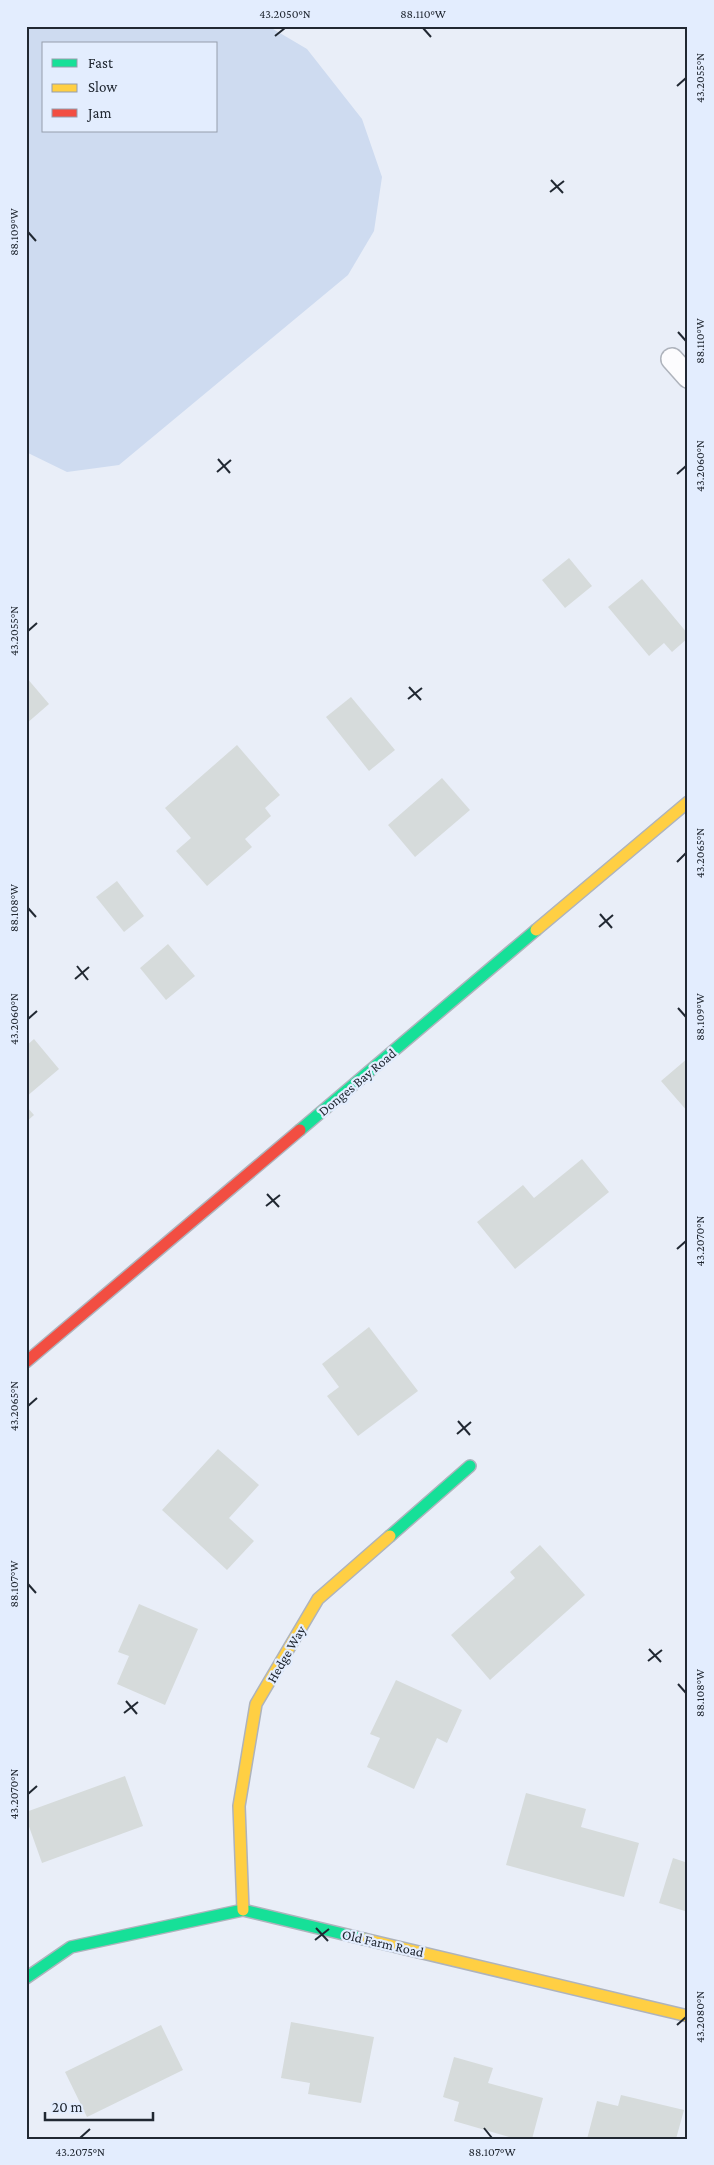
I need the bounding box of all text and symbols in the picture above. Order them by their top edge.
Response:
text: 43.2050°N [259,7,311,21]
text: 88.110°W [400,7,446,21]
legend [42,42,218,132]
text: 43.2055°N [693,53,707,103]
text: Fast [88,55,114,71]
text: Slow [88,79,118,95]
text: Jam [86,105,111,122]
text: 88.109°W [7,208,21,256]
text: 88.110°W [693,318,707,364]
text: 43.2060°N [693,440,707,492]
text: 43.2055°N [7,606,21,656]
text: 43.2065°N [693,828,707,878]
text: 88.108°W [7,884,21,932]
text: 43.2060°N [7,993,21,1045]
text: 88.109°W [693,993,707,1041]
street label: Donges Bay Road [315,1045,400,1119]
text: 43.2070°N [693,1215,707,1266]
text: 43.2065°N [7,1381,21,1431]
text: 88.107°W [7,1561,21,1607]
street label: Hedge Way [263,1622,309,1685]
text: 88.108°W [693,1669,707,1717]
text: 43.2070°N [7,1768,21,1819]
street label: Old Farm Road [341,1926,426,1960]
text: 43.2080°N [693,1991,707,2043]
scale bar [45,2090,152,2122]
text: 20 m [52,2099,83,2115]
text: 43.2075°N [55,2145,105,2159]
text: 88.107°W [469,2145,515,2159]

